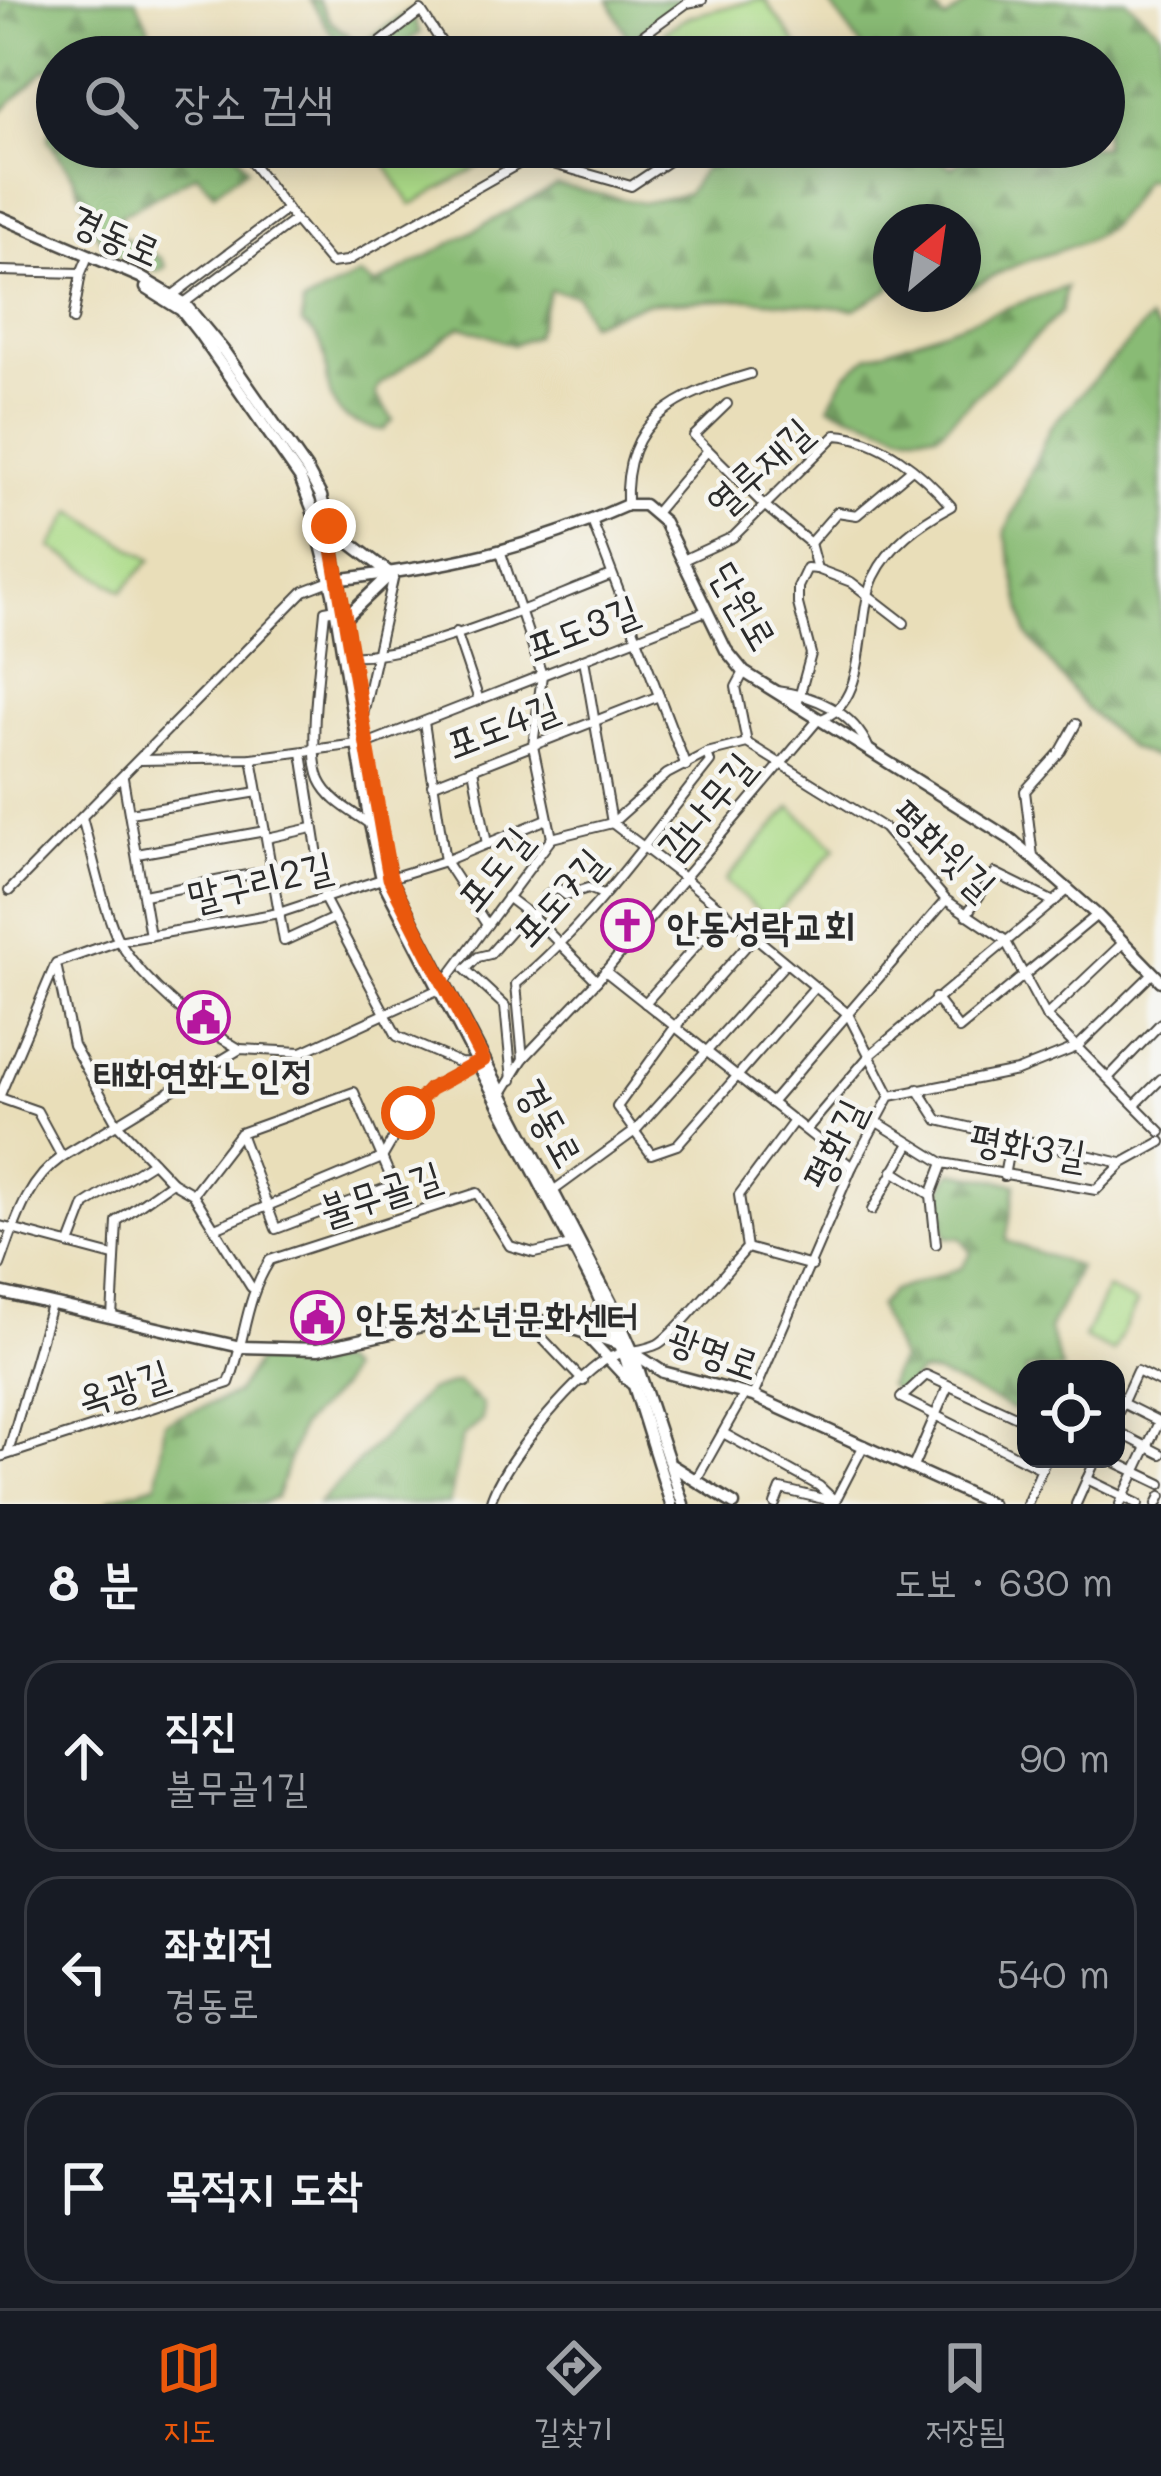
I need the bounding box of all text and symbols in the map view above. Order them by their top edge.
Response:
search box [36,36,1125,168]
icon: search [78,69,144,135]
text: 장소 검색 [174,71,333,129]
street label: 경동로 [63,191,170,276]
north arrow [873,204,981,312]
street label: 열루재길 [694,405,822,527]
route end [302,499,356,553]
street label: 단원로 [700,552,791,659]
street label: 포도3길 [518,582,645,671]
street label: 포도4길 [438,679,565,768]
street label: 감나무길 [645,741,765,870]
street label: 평화윗길 [882,786,1008,909]
street label: 포도길 [443,815,542,921]
street label: 포도7길 [499,836,615,956]
street label: 말구리2길 [182,838,337,921]
church icon: 안동성락교회 [600,898,656,954]
place label: 안동성락교회 [667,899,855,950]
public building icon: 태화연화노인정 [175,989,231,1045]
place label: 태화연화노인정 [93,1047,313,1098]
street label: 경동로 [506,1069,596,1176]
route start [381,1086,435,1140]
street label: 평화길 [789,1090,876,1197]
street label: 평화3길 [966,1110,1090,1179]
street label: 불무골길 [312,1148,447,1235]
public building icon: 안동청소년문화센터 [289,1289,345,1345]
place label: 안동청소년문화센터 [356,1290,638,1341]
street label: 광명로 [662,1310,767,1390]
street label: 옥광길 [70,1346,175,1423]
map controls [1017,1360,1125,1468]
button: locate [1017,1360,1125,1468]
text: 8 분 [48,1547,139,1614]
text: 도보 · 630 m [894,1555,1113,1606]
text: 직진 [165,1698,237,1756]
icon: ahead [51,1723,117,1789]
text: 90 m [1019,1731,1110,1782]
text: 불무골1길 [165,1760,308,1811]
text: 좌회전 [165,1914,274,1972]
icon: left [51,1939,117,2005]
text: 540 m [997,1947,1110,1998]
text: 경동로 [165,1976,259,2027]
icon: arrive [51,2155,117,2221]
text: 목적지 도착 [165,2157,362,2215]
tab: 지도 [156,2335,222,2453]
tab: 길찾기 [534,2335,613,2453]
tab: 저장됨 [925,2335,1005,2453]

